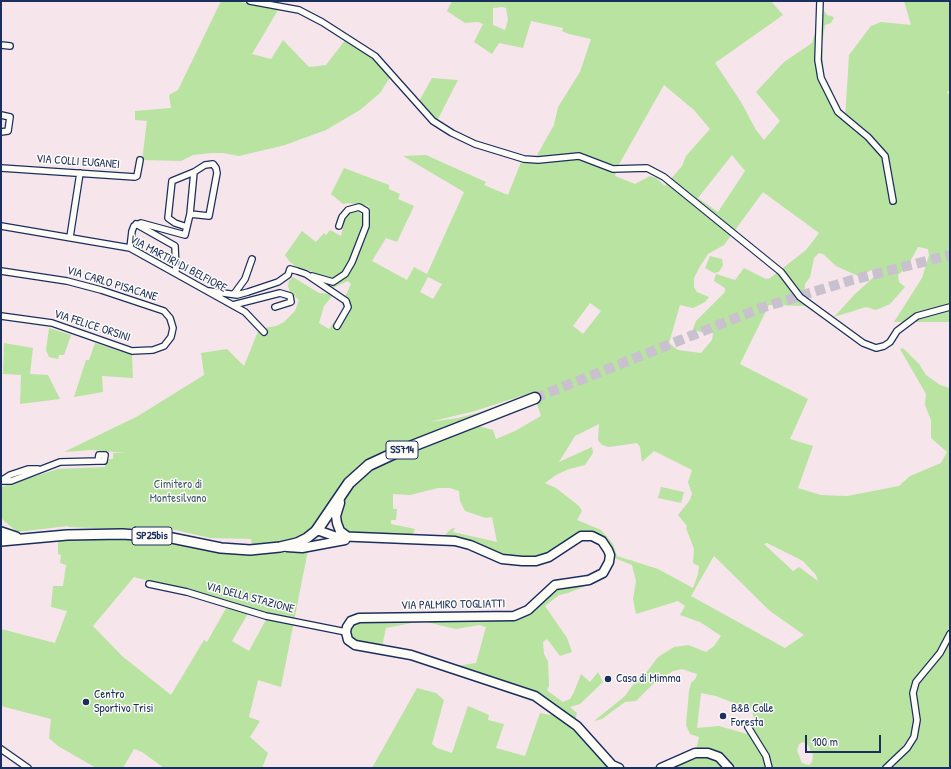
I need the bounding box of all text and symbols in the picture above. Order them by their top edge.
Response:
street label: VIA COLLI EUGANEI [36,152,120,172]
street label: VIA MARTIRI DI BELFIORE [127,232,229,296]
street label: VIA CARLO PISACANE [65,263,159,305]
street label: VIA FELICE ORSINI [52,307,132,345]
road number: SS714 [386,441,418,459]
park label: Cimitero di Montesilvano [150,478,206,506]
road number: SP25bis [132,527,172,545]
street label: VIA DELLA STAZIONE [204,579,296,617]
street label: VIA PALMIRO TOGLIATTI [401,597,505,613]
place label: Casa di Mimma [616,672,680,686]
marker: Casa di Mimma [603,674,613,684]
place label: Centro Sportivo Trisi [94,688,154,716]
marker: Centro Sportivo Trisi [81,697,91,707]
place label: B&B Colle Foresta [731,702,774,730]
marker: B&B Colle Foresta [718,711,728,721]
scale bar [807,727,883,753]
text: 100 m [812,733,838,750]

